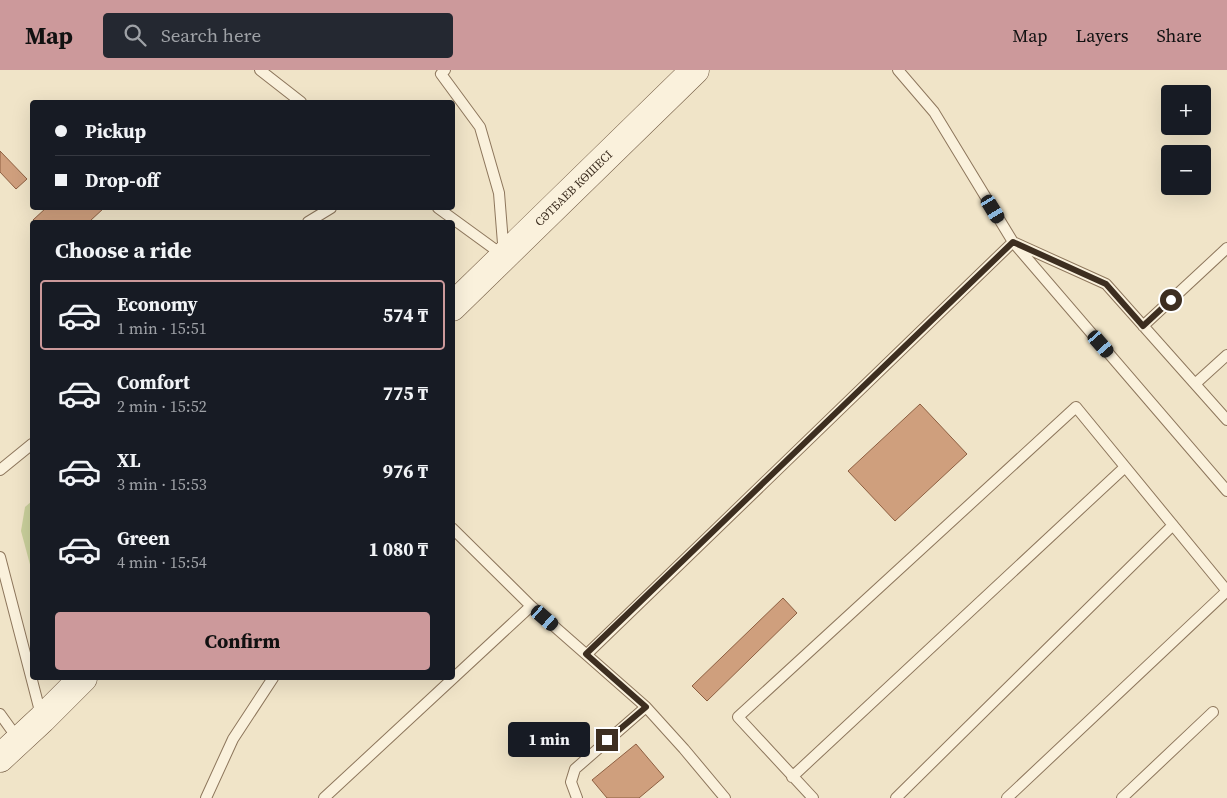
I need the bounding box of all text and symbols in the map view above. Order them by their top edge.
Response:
search box [103,13,453,58]
text: Map [25,19,73,52]
icon: search [121,21,149,49]
text: Search here [161,22,261,48]
text: Map [1012,23,1047,48]
text: Layers [1075,23,1128,48]
text: Share [1156,23,1202,48]
map controls [1161,85,1211,195]
button: + [1161,85,1211,135]
text: Pickup [85,118,146,144]
button: − [1161,145,1211,195]
street label: СӘТБАЕВ КӨШЕСІ [531,147,616,230]
text: Drop-off [85,167,159,193]
car [978,192,1007,226]
text: Choose a ride [55,235,192,265]
route start [1160,289,1182,311]
text: Economy [117,291,198,317]
icon: car [57,293,102,338]
text: 574 ₸ [383,302,428,328]
text: 1 min · 15:51 [117,317,207,339]
car [1085,328,1116,360]
text: Comfort [117,369,190,395]
icon: car [57,371,102,416]
text: 775 ₸ [383,380,428,406]
text: 2 min · 15:52 [117,395,207,417]
text: XL [117,447,140,473]
icon: car [57,449,102,494]
text: 976 ₸ [383,458,428,484]
text: 3 min · 15:53 [117,473,207,495]
text: Green [117,525,170,551]
icon: car [57,527,102,572]
text: 1 080 ₸ [368,536,428,562]
text: 4 min · 15:54 [117,551,207,573]
car [528,602,561,634]
button: Confirm [55,612,430,670]
callout: 1 min [507,722,590,758]
text: 1 min [528,728,570,750]
route end [596,729,618,751]

